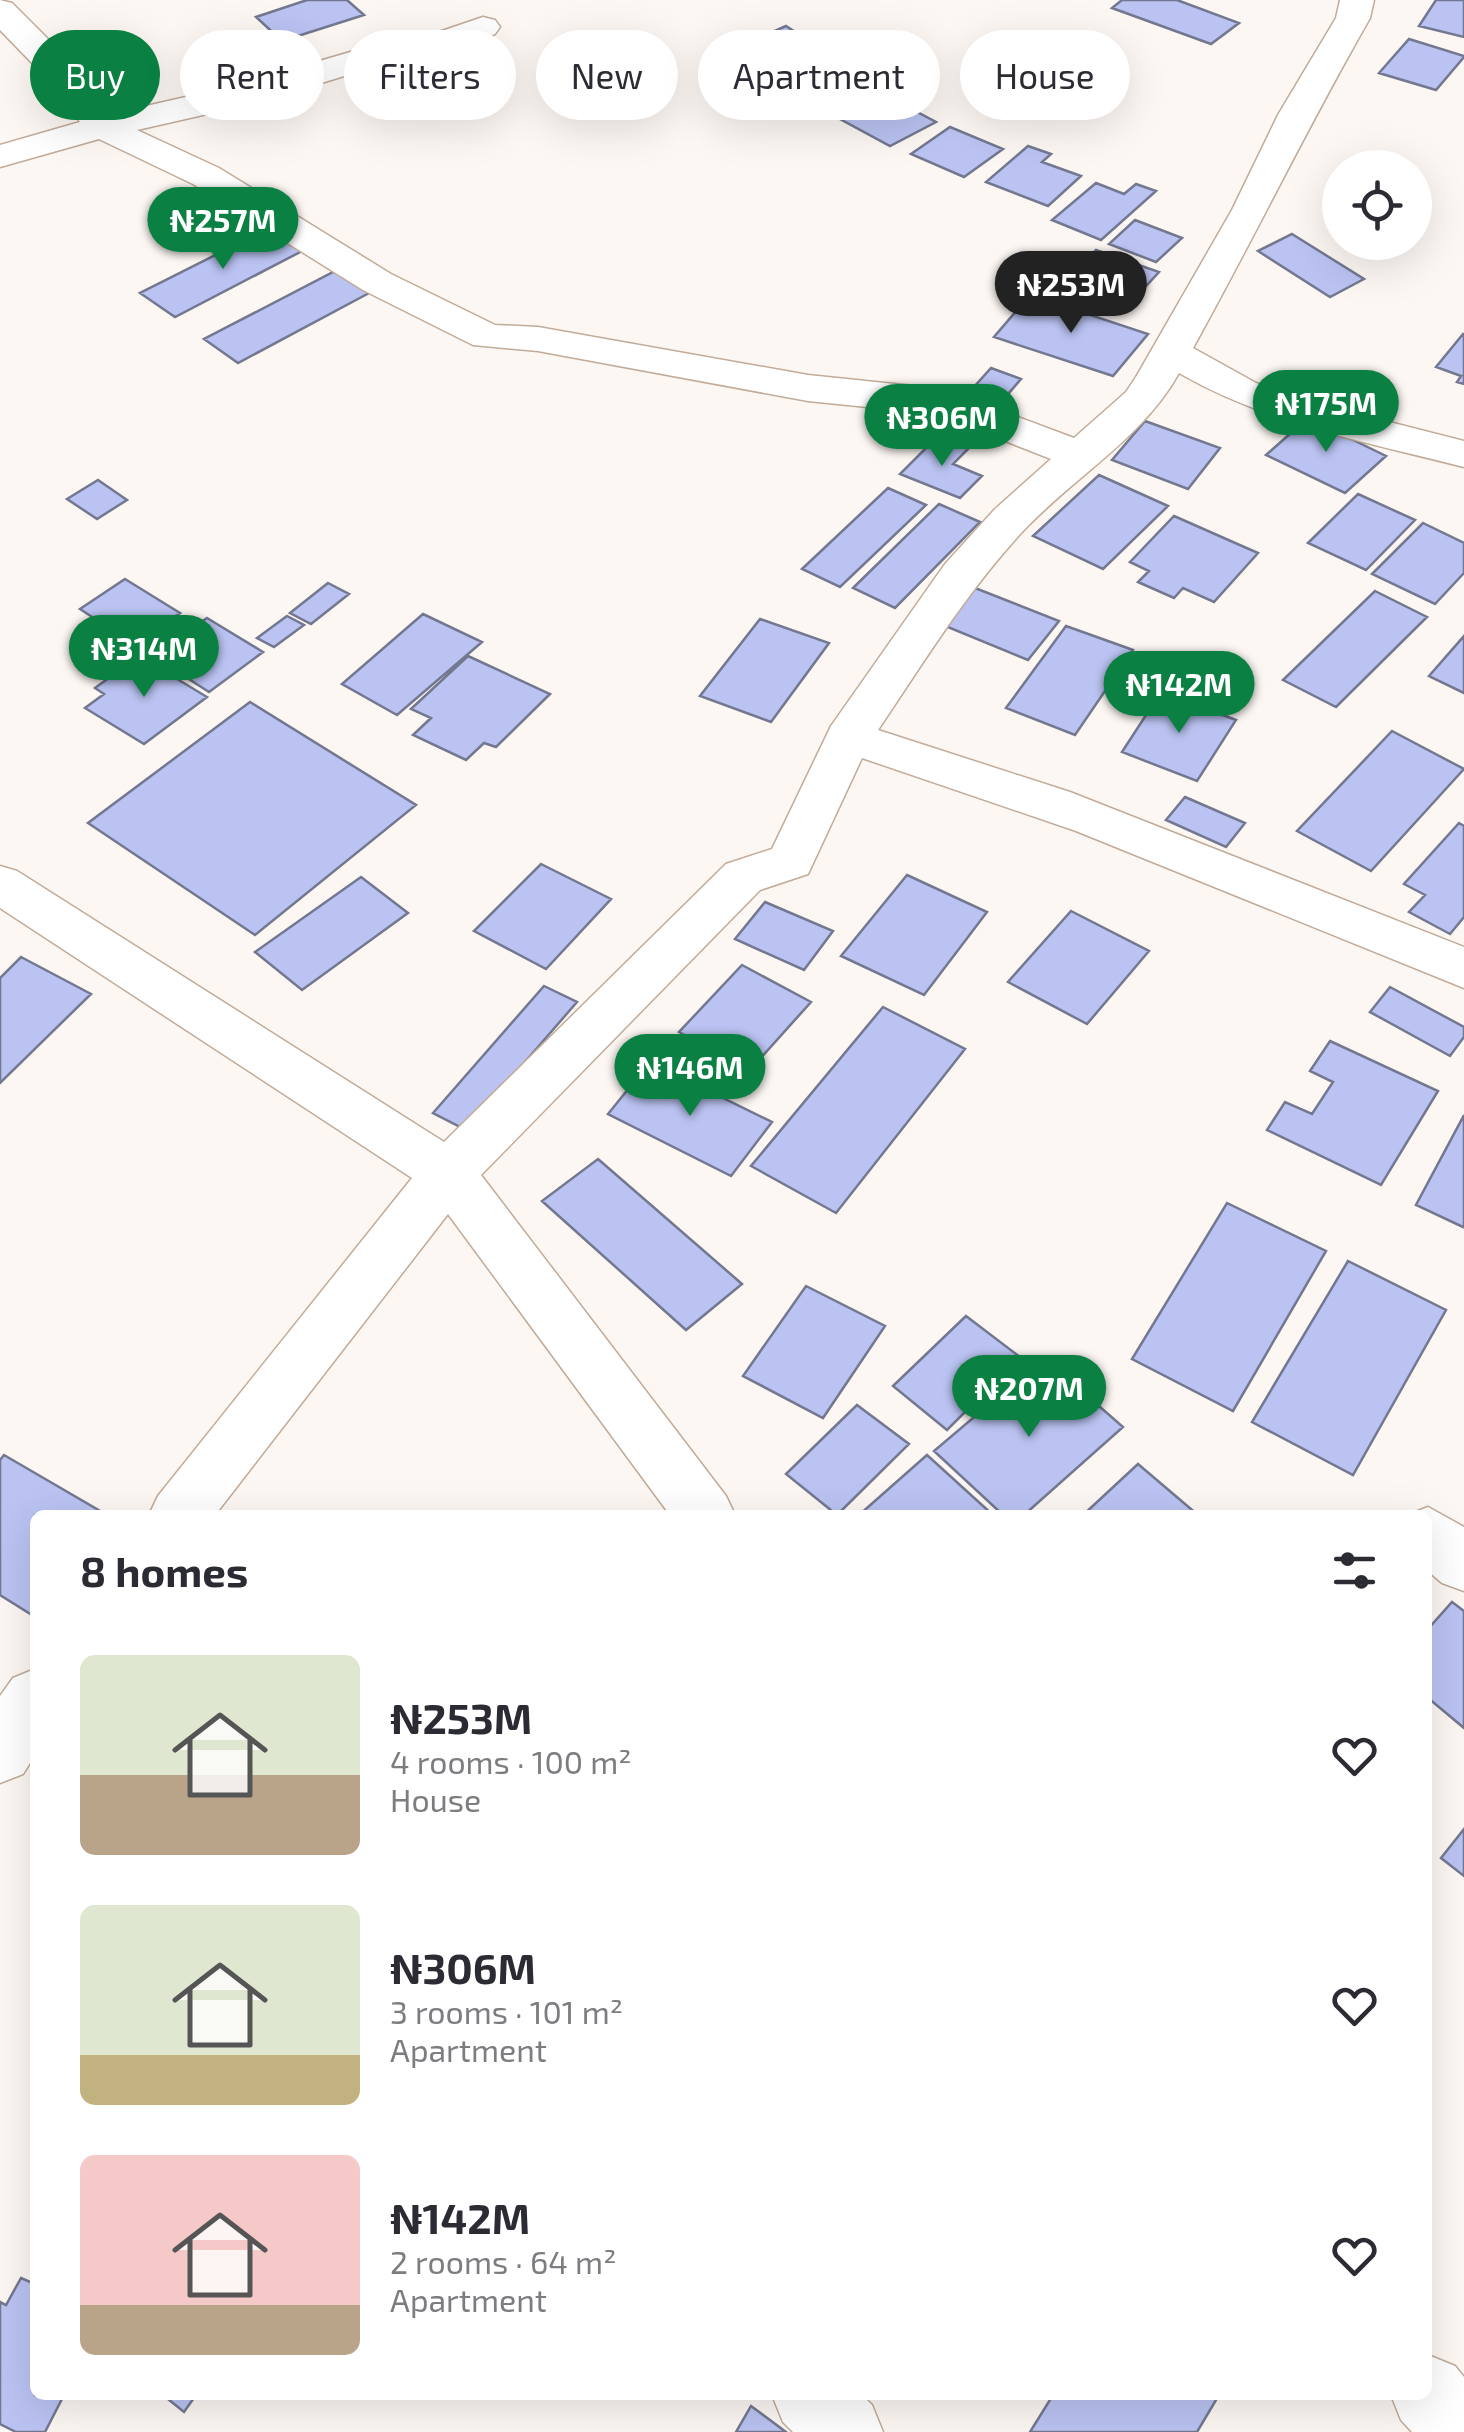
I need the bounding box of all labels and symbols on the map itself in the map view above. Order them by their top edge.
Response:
pin: ₦257M [153,187,293,272]
pin: ₦253M [1001,251,1141,336]
pin: ₦175M [1256,370,1396,455]
pin: ₦306M [872,384,1012,469]
pin: ₦314M [74,615,214,700]
pin: ₦142M [1109,651,1249,736]
pin: ₦146M [620,1034,760,1119]
pin: ₦207M [959,1355,1099,1440]

